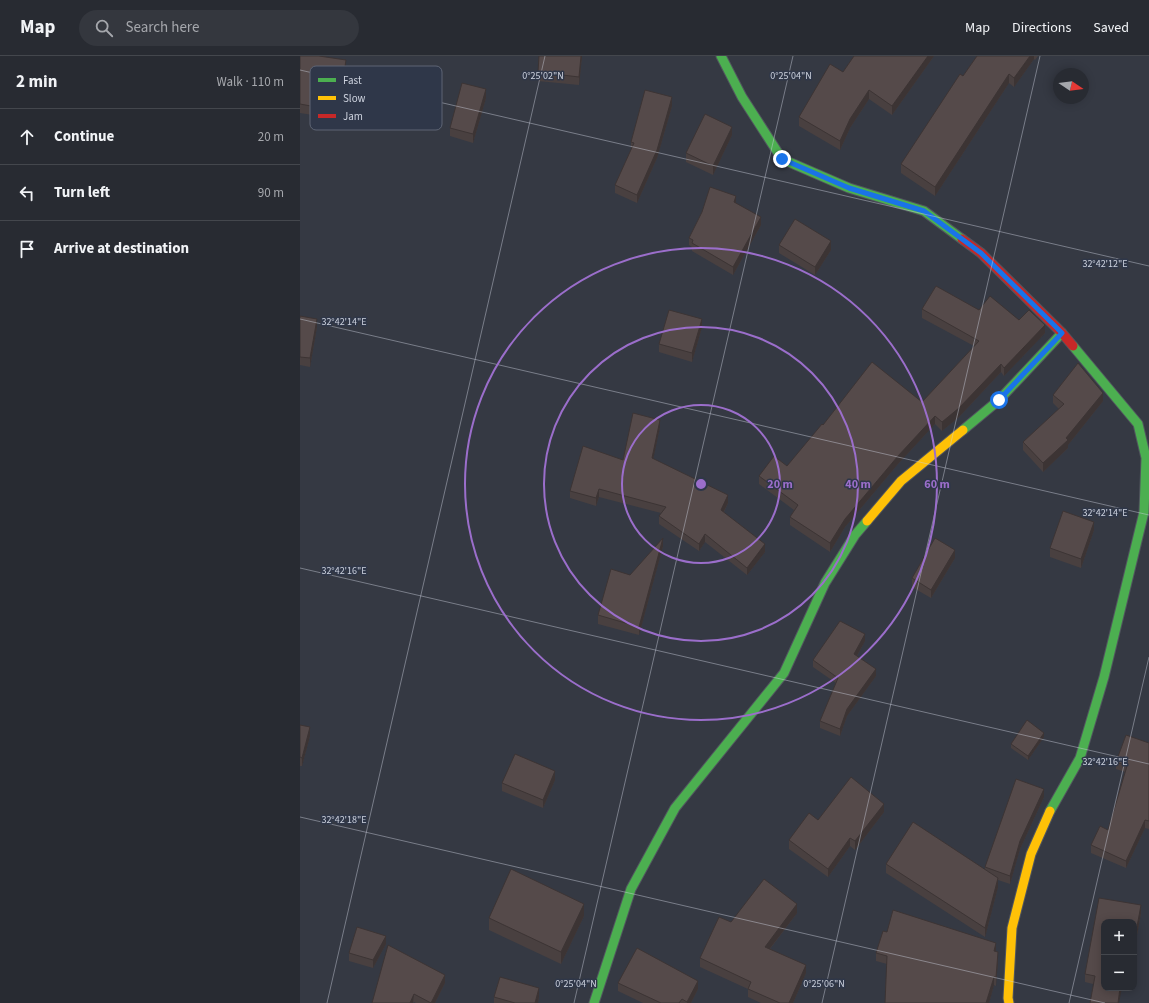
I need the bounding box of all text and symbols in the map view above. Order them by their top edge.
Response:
search box [79,10,359,46]
text: Map [20,14,55,41]
icon: search [93,17,115,39]
text: Search here [125,17,199,38]
text: Map [965,18,990,38]
text: Directions [1012,18,1071,38]
text: Saved [1093,18,1129,38]
legend [310,66,442,130]
north arrow [1053,68,1089,104]
text: 0°25'02"N [522,69,564,83]
text: 0°25'04"N [770,69,812,83]
text: 2 min [16,70,57,94]
text: Walk · 110 m [216,73,284,91]
text: Fast [343,73,362,88]
text: Slow [343,91,366,106]
text: Jam [343,109,363,124]
icon: ahead [16,126,38,148]
text: Continue [54,126,114,147]
text: 20 m [258,128,284,146]
route end [773,150,791,168]
icon: left [16,182,38,204]
text: Turn left [54,182,110,203]
text: 90 m [258,184,284,202]
icon: arrive [16,238,38,260]
text: Arrive at destination [54,238,189,259]
text: 32°42'12"E [1082,257,1128,271]
text: 32°42'14"E [321,315,367,329]
route start [990,391,1008,409]
text: 20 m [767,476,793,493]
text: 40 m [845,476,871,493]
text: 60 m [924,476,950,493]
centre of rings [694,477,708,491]
text: 32°42'14"E [1082,506,1128,520]
text: 32°42'16"E [321,564,367,578]
text: 32°42'16"E [1082,755,1128,769]
text: 32°42'18"E [321,813,367,827]
map controls [1101,919,1137,991]
button: + [1101,919,1137,955]
button: − [1101,955,1137,991]
text: 0°25'04"N [555,977,597,991]
text: 0°25'06"N [803,977,845,991]

